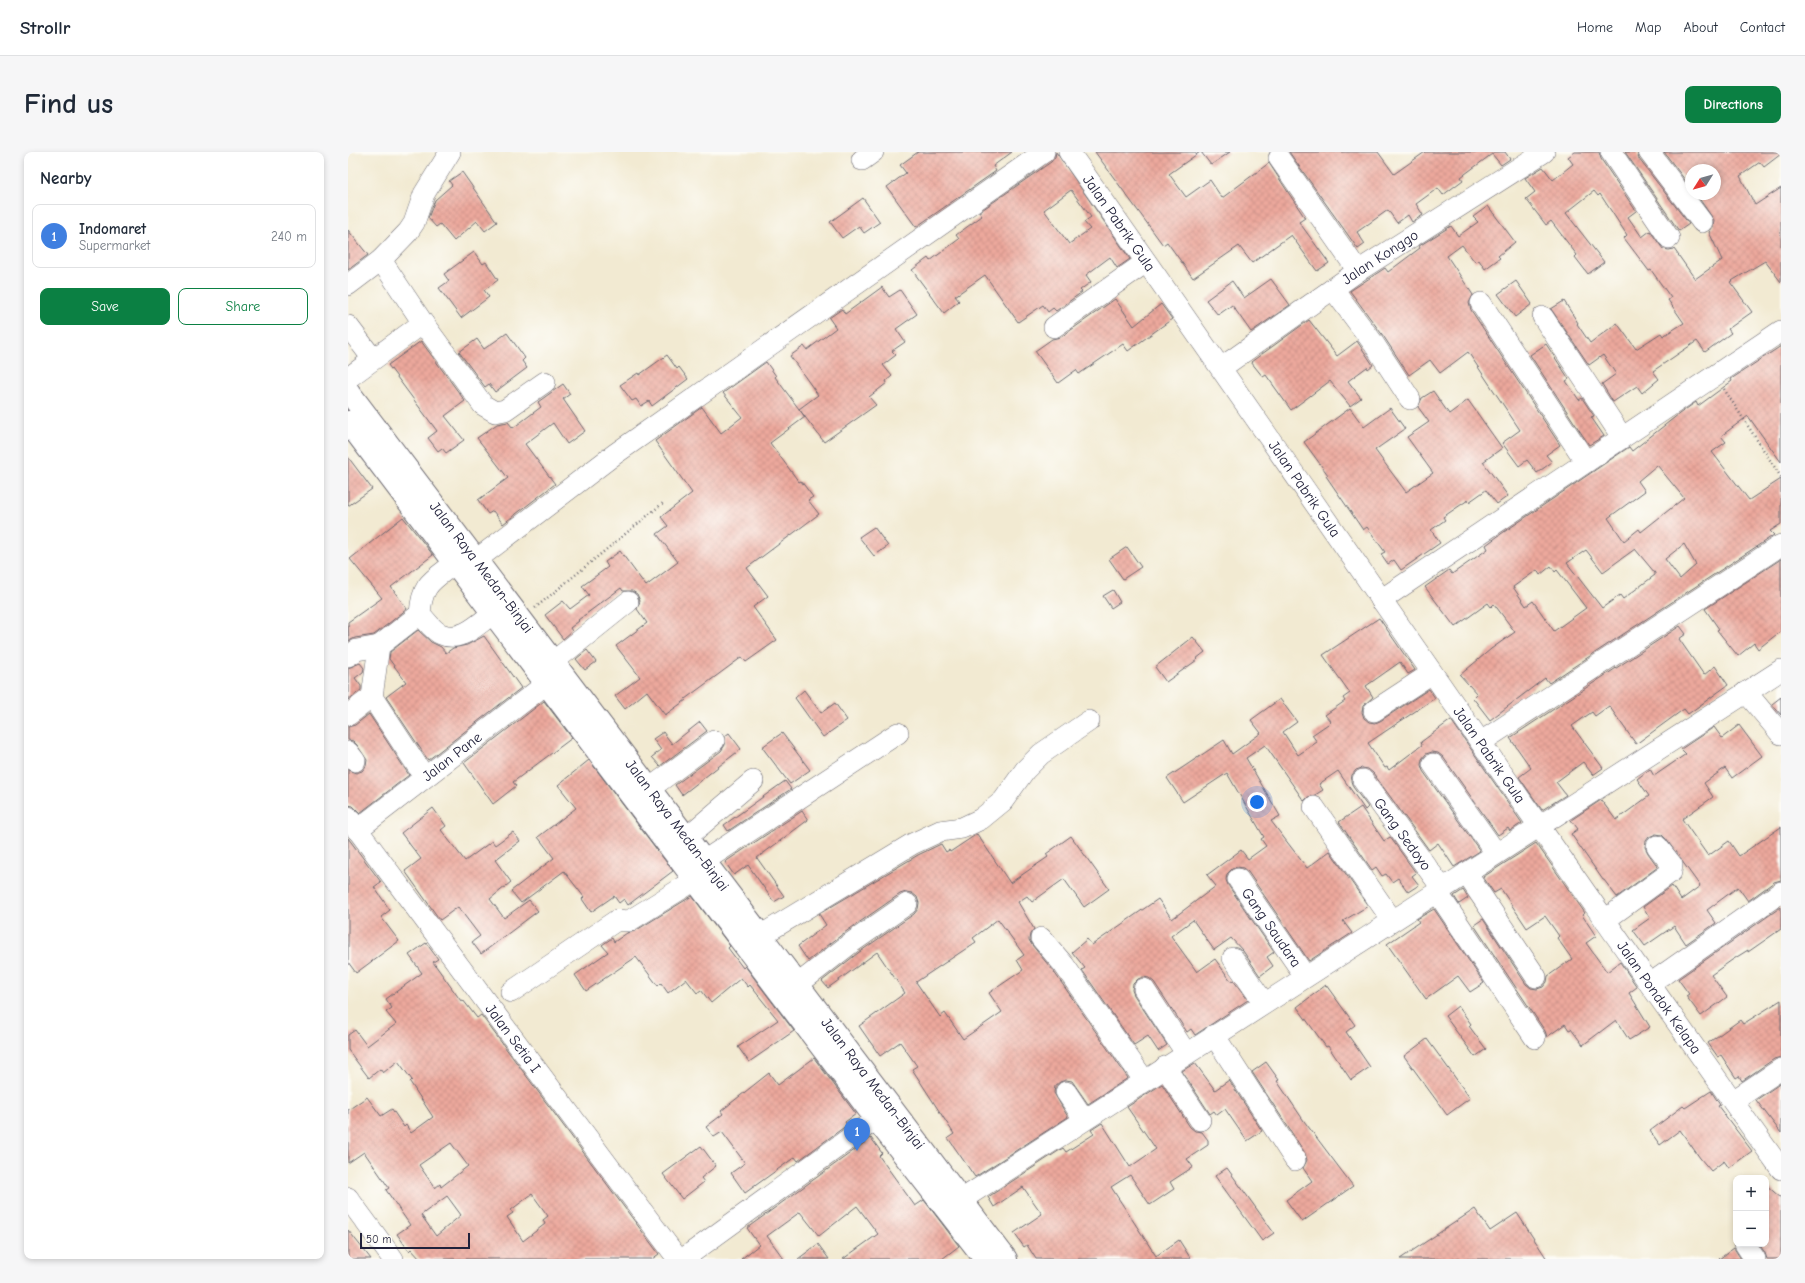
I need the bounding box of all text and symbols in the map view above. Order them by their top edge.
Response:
text: Strollr [20,17,70,39]
text: Home [1577,19,1613,36]
text: Map [1635,19,1661,36]
text: About [1683,19,1718,36]
text: Contact [1740,19,1785,36]
button: Directions [1685,86,1781,123]
text: Find us [24,88,113,120]
north arrow [1685,164,1721,200]
text: Nearby [40,169,91,188]
street label: Jalan Pabrik Gula [1079,171,1159,275]
text: Indomaret [79,220,146,238]
street label: Jalan Konggo [1338,226,1422,289]
text: 1 [51,229,57,244]
text: 240 m [271,229,307,244]
text: Supermarket [79,238,150,253]
button: Save [40,288,170,325]
button: Share [178,288,308,325]
street label: Jalan Pabrik Gula [1265,437,1344,541]
street label: Jalan Raya Medan-Binjai [426,498,537,637]
street label: Jalan Pabrik Gula [1450,703,1529,807]
street label: Jalan Pane [419,728,486,785]
street label: Jalan Raya Medan-Binjai [622,756,733,895]
your location [1247,792,1267,812]
street label: Gang Sedoyo [1370,794,1435,874]
street label: Gang Saudara [1238,884,1305,971]
street label: Jalan Pondok Kelapa [1613,938,1705,1057]
street label: Jalan Setia I [482,1000,545,1076]
street label: Jalan Raya Medan-Binjai [817,1014,929,1153]
pin: 1 [844,1118,870,1151]
map controls [1733,1175,1769,1247]
button: + [1733,1175,1769,1211]
button: − [1733,1211,1769,1247]
scale bar [360,1231,470,1250]
text: 50 m [366,1233,391,1246]

